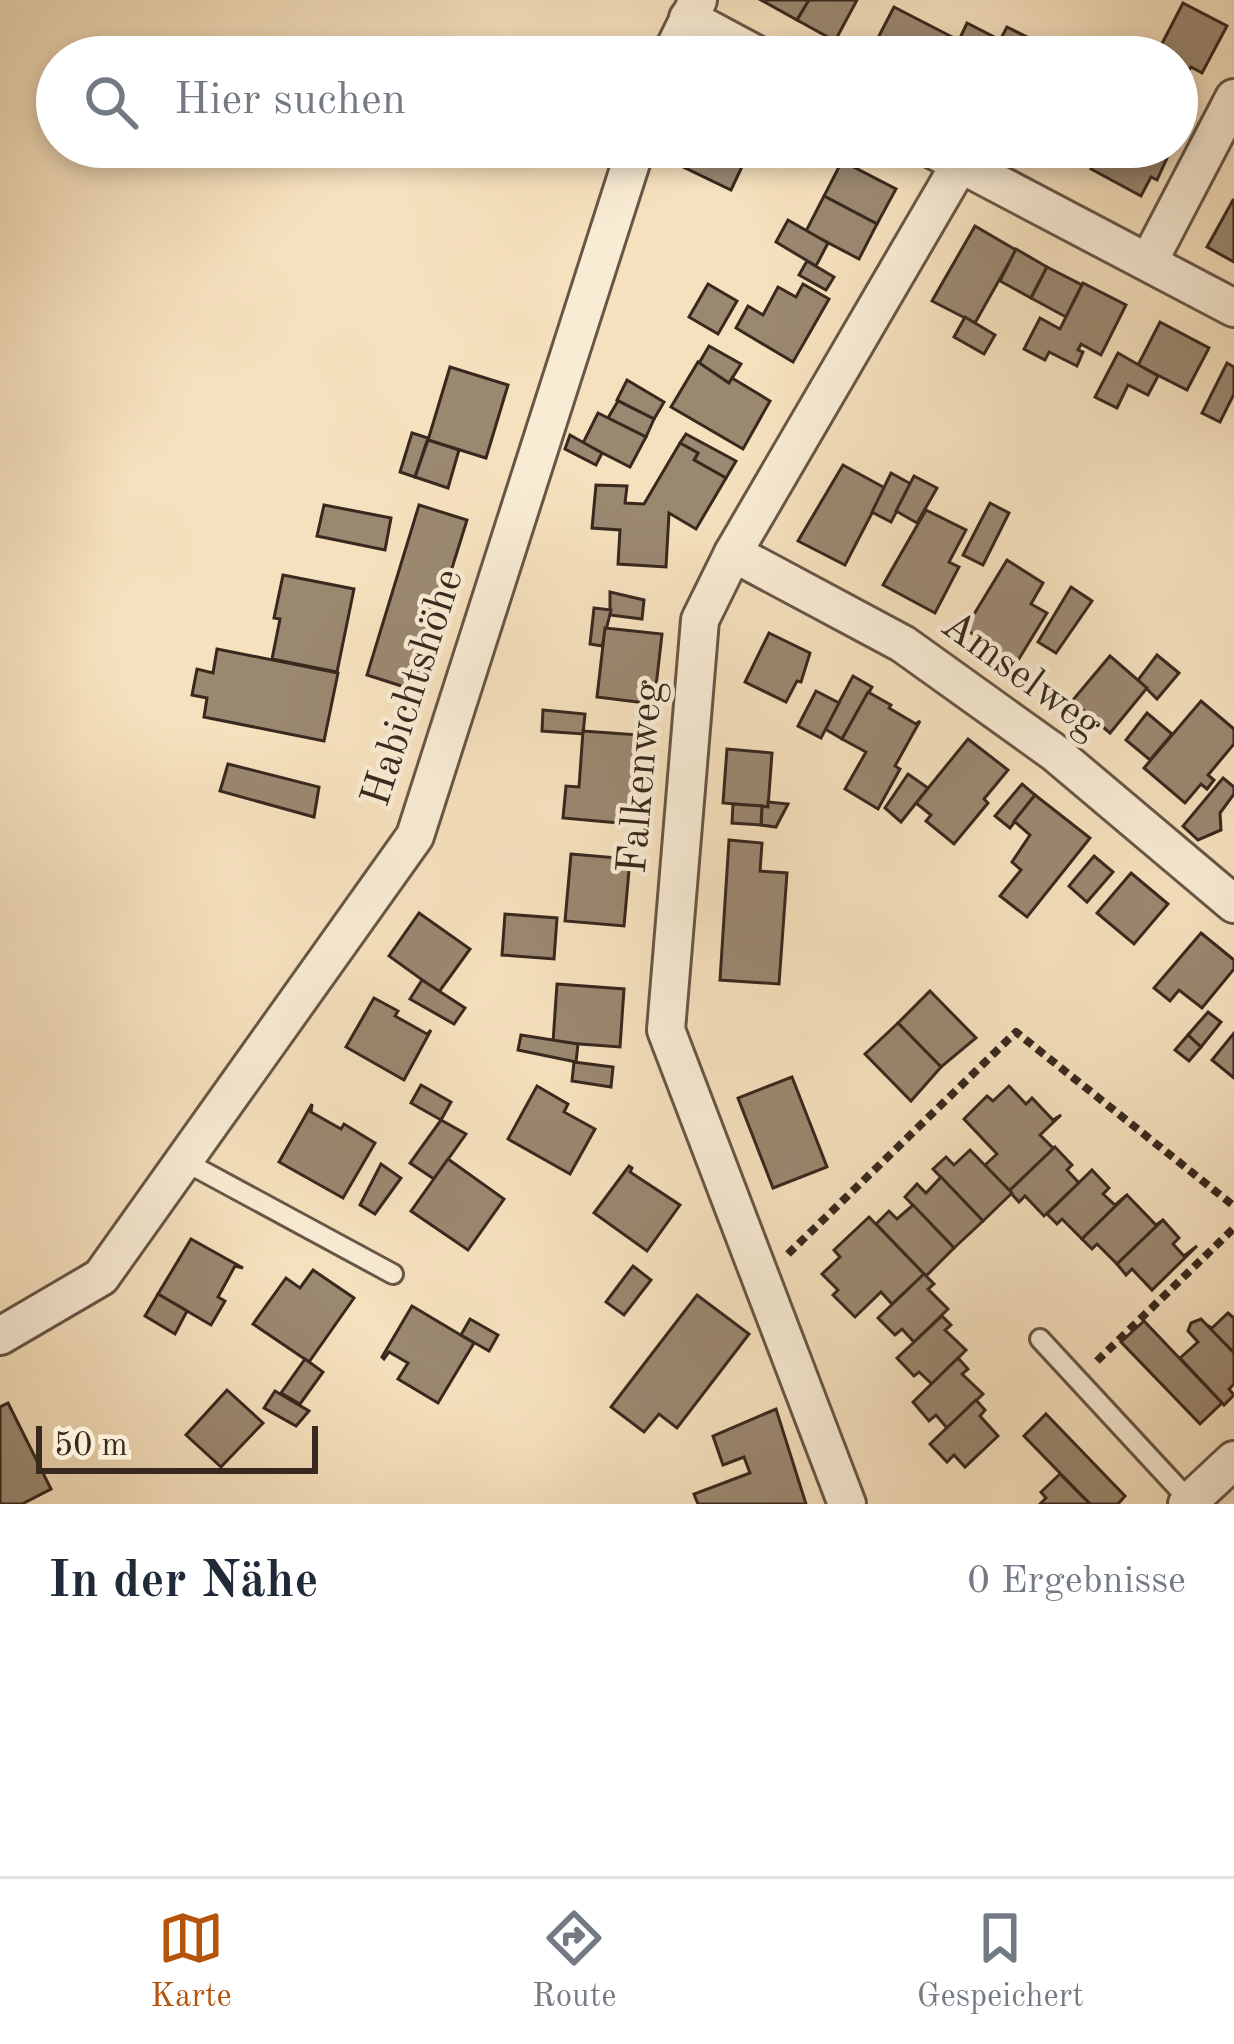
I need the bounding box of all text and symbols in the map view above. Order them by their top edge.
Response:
search box [36,36,1198,168]
icon: search [78,69,144,135]
text: Hier suchen [174,79,406,124]
street label: Habichtshöhe [356,564,472,812]
street label: Amselweg [933,604,1109,748]
street label: Falkenweg [613,678,671,876]
scale bar [36,1420,318,1473]
text: 50 m [54,1430,128,1463]
text: In der Nähe [48,1557,319,1608]
text: 0 Ergebnisse [967,1562,1186,1601]
tab: Karte [150,1905,232,2018]
tab: Route [532,1905,616,2018]
tab: Gespeichert [917,1905,1084,2018]

